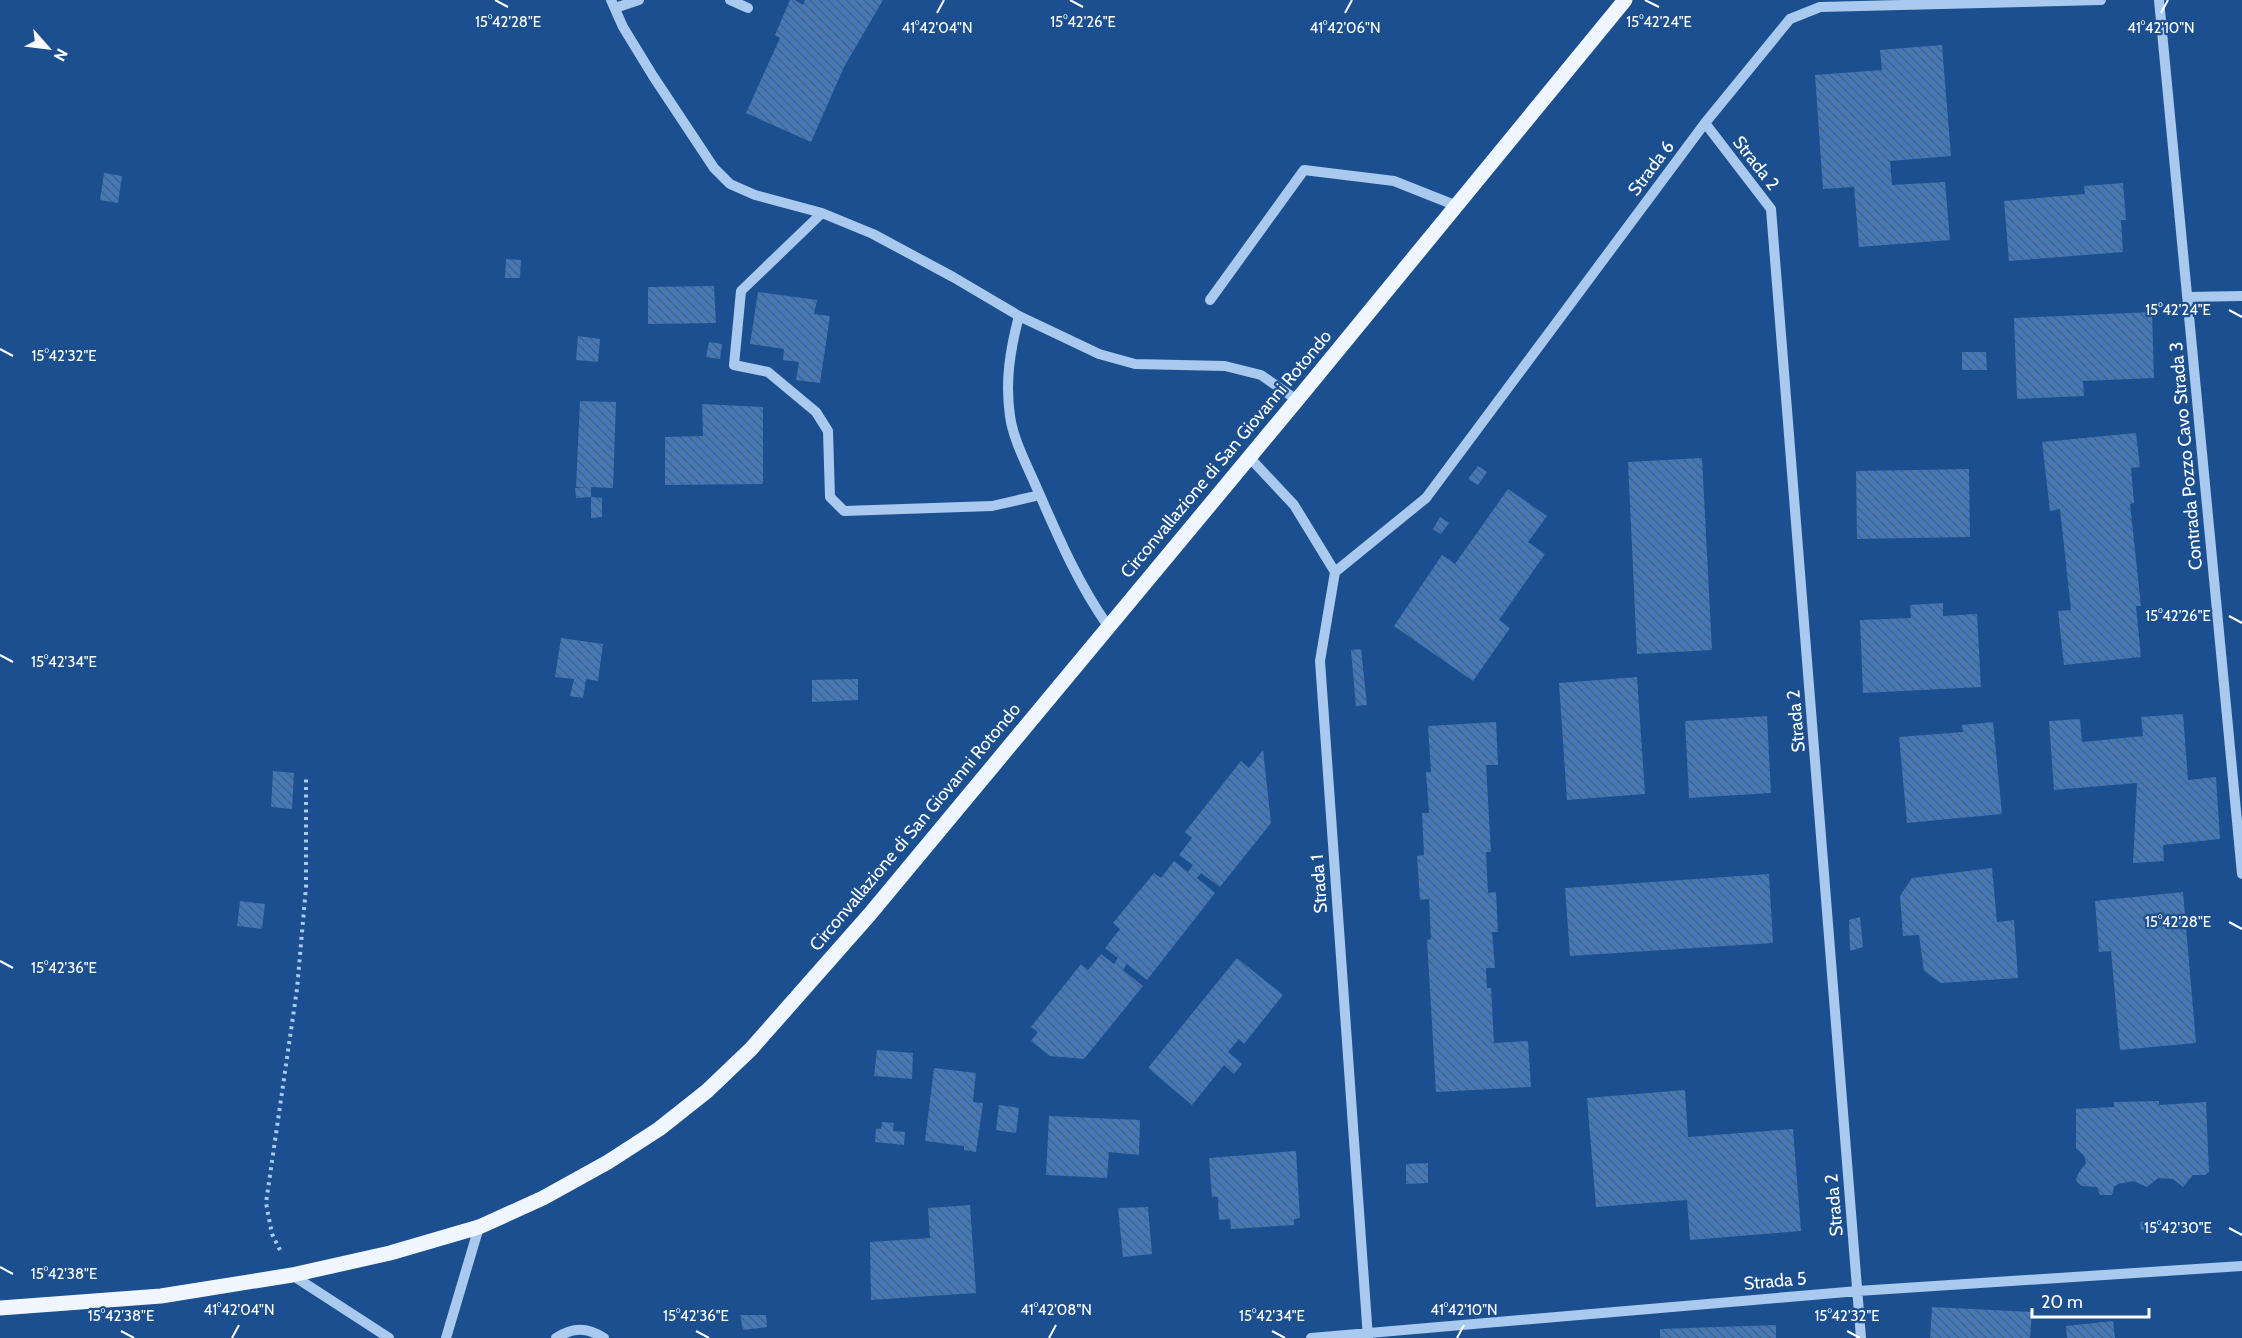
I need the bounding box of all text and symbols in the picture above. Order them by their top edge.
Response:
text: 15°42'28"E [475,13,541,31]
text: 15°42'26"E [1050,13,1116,31]
text: 15°42'24"E [1626,13,1692,31]
north arrow [18,18,78,78]
text: 41°42'04"N [902,19,972,37]
text: 41°42'06"N [1309,19,1381,37]
text: 41°42'10"N [2127,19,2195,37]
text: N [50,45,72,64]
street label: Strada 2 [1728,132,1784,194]
street label: Strada 6 [1623,136,1679,200]
text: 15°42'24"E [2145,301,2211,319]
street label: Circonvallazione di San Giovanni Rotondo [1116,325,1336,582]
street label: Contrada Pozzo Cavo Strada 3 [2165,341,2207,571]
text: 15°42'32"E [31,347,97,365]
text: 15°42'26"E [2145,607,2211,625]
text: 15°42'34"E [31,653,97,671]
street label: Strada 2 [1782,689,1810,753]
street label: Circonvallazione di San Giovanni Rotondo [805,698,1025,955]
street label: Strada 1 [1306,854,1332,914]
text: 15°42'28"E [2145,913,2211,931]
text: 15°42'36"E [31,959,97,977]
street label: Strada 2 [1820,1173,1848,1237]
text: 15°42'30"E [2144,1219,2212,1237]
text: 15°42'38"E [31,1265,97,1283]
street label: Strada 5 [1743,1267,1807,1295]
scale bar [2032,1281,2149,1319]
text: 20 m [2041,1291,2083,1313]
text: 41°42'04"N [204,1301,274,1319]
text: 41°42'08"N [1020,1301,1092,1319]
text: 41°42'10"N [1430,1301,1498,1319]
text: 15°42'38"E [88,1307,154,1325]
text: 15°42'36"E [663,1307,729,1325]
text: 15°42'34"E [1239,1307,1305,1325]
text: 15°42'32"E [1814,1307,1880,1325]

